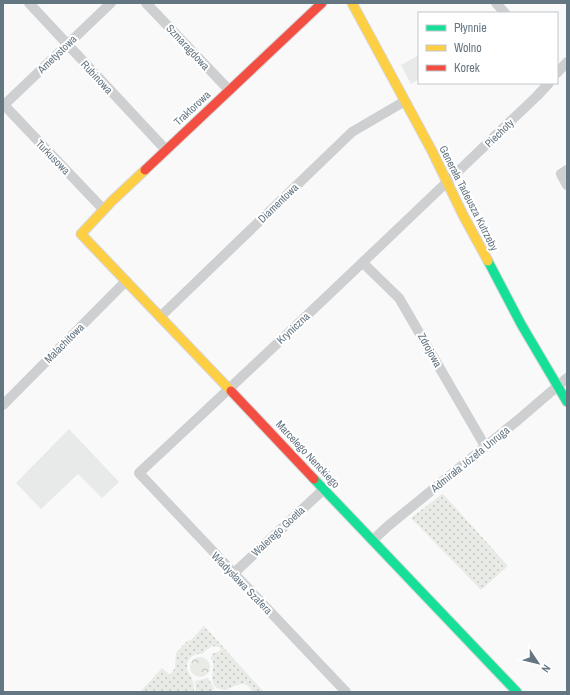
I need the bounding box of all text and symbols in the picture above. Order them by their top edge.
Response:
legend [418,12,558,84]
text: Płynnie [454,20,487,36]
street label: Szmaragdowa [163,21,213,73]
street label: Ametystowa [34,32,80,77]
text: Wolno [454,40,482,56]
street label: Rubinowa [78,57,116,97]
text: Korek [454,60,480,76]
street label: Traktorowa [171,88,213,128]
street label: Piechoty [482,115,517,150]
street label: Turkusowa [33,137,73,177]
street label: Generała Tadeusza Kutrzeby [436,143,502,253]
street label: Diamentowa [255,180,301,226]
street label: Kryniczna [274,309,312,347]
street label: Malachitowa [41,320,87,366]
street label: Zdrojowa [415,330,445,370]
street label: Marcelego Nenckiego [273,417,343,491]
street label: Admirała Józefa Unruga [427,423,512,496]
street label: Walerego Goetla [249,503,307,559]
street label: Władysława Szafera [209,549,275,617]
north arrow [518,643,558,683]
text: N [539,662,554,675]

